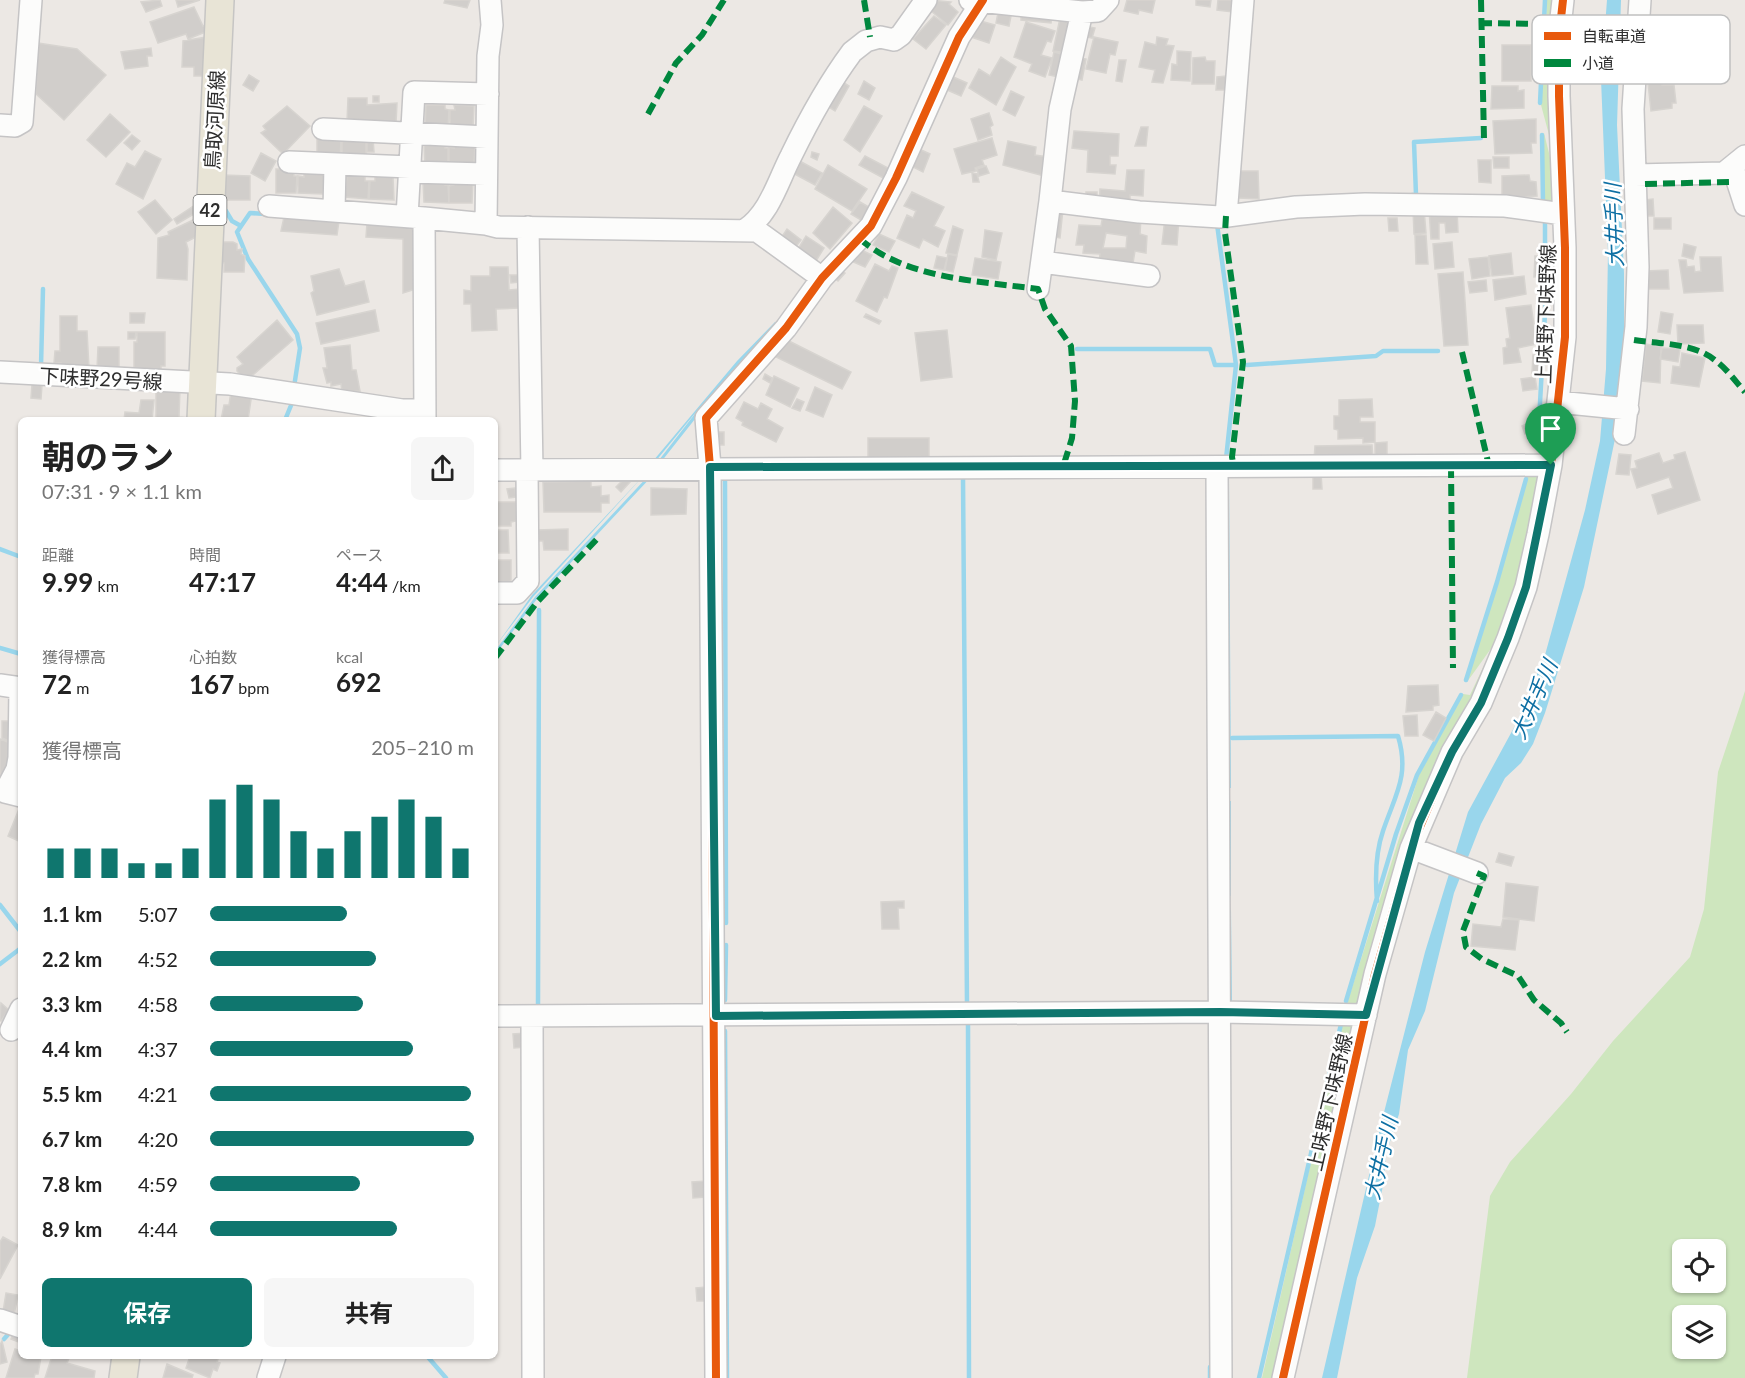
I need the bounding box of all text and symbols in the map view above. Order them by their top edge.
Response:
legend [1532,15,1730,84]
text: 自転車道 [1582,26,1646,45]
text: 小道 [1582,53,1614,72]
street label: 鳥取河原線 [199,69,229,171]
water label: 大井手川 [1599,181,1627,267]
road number: 42 [194,195,226,225]
street label: 上味野下味野線 [1531,244,1559,384]
street label: 下味野29号線 [39,363,163,393]
pin [1525,403,1576,465]
icon: arrive [1534,412,1567,445]
text: 朝のラン [42,436,174,476]
button: share [411,437,474,500]
text: 07:31 · 9 × 1.1 km [42,479,202,503]
text: 距離 [42,545,74,564]
text: 時間 [189,545,221,564]
text: ペース [336,545,383,564]
text: 9.99 [42,566,93,598]
text: 47:17 [189,566,256,598]
text: 4:44 [336,566,388,598]
text: km [93,576,119,595]
text: /km [388,576,421,595]
text: 獲得標高 [42,647,106,666]
text: 心拍数 [189,647,237,666]
text: kcal [336,647,363,666]
water label: 大井手川 [1504,654,1562,742]
text: 692 [336,666,381,698]
text: 72 [42,668,72,700]
text: 167 [189,668,234,700]
text: m [72,678,89,697]
text: bpm [234,678,269,697]
text: 205–210 m [371,735,474,759]
text: 獲得標高 [42,738,122,762]
text: 1.1 km [42,902,102,926]
text: 5:07 [138,902,178,926]
text: 2.2 km [42,947,102,971]
text: 4:52 [138,947,178,971]
text: 3.3 km [42,992,102,1016]
text: 4:58 [138,992,178,1016]
street label: 上味野下味野線 [1302,1031,1356,1173]
text: 4.4 km [42,1037,102,1061]
text: 4:37 [138,1037,178,1061]
text: 5.5 km [42,1082,102,1106]
text: 4:21 [138,1082,178,1106]
water label: 大井手川 [1358,1112,1402,1202]
text: 6.7 km [42,1127,102,1151]
text: 4:20 [138,1127,178,1151]
text: 7.8 km [42,1172,102,1196]
text: 4:59 [138,1172,178,1196]
text: 8.9 km [42,1217,102,1241]
text: 4:44 [138,1217,178,1241]
map controls [1672,1239,1726,1359]
button: locate [1672,1239,1726,1293]
button: 保存 [42,1278,252,1347]
button: 共有 [264,1278,474,1347]
button: layers [1672,1305,1726,1359]

